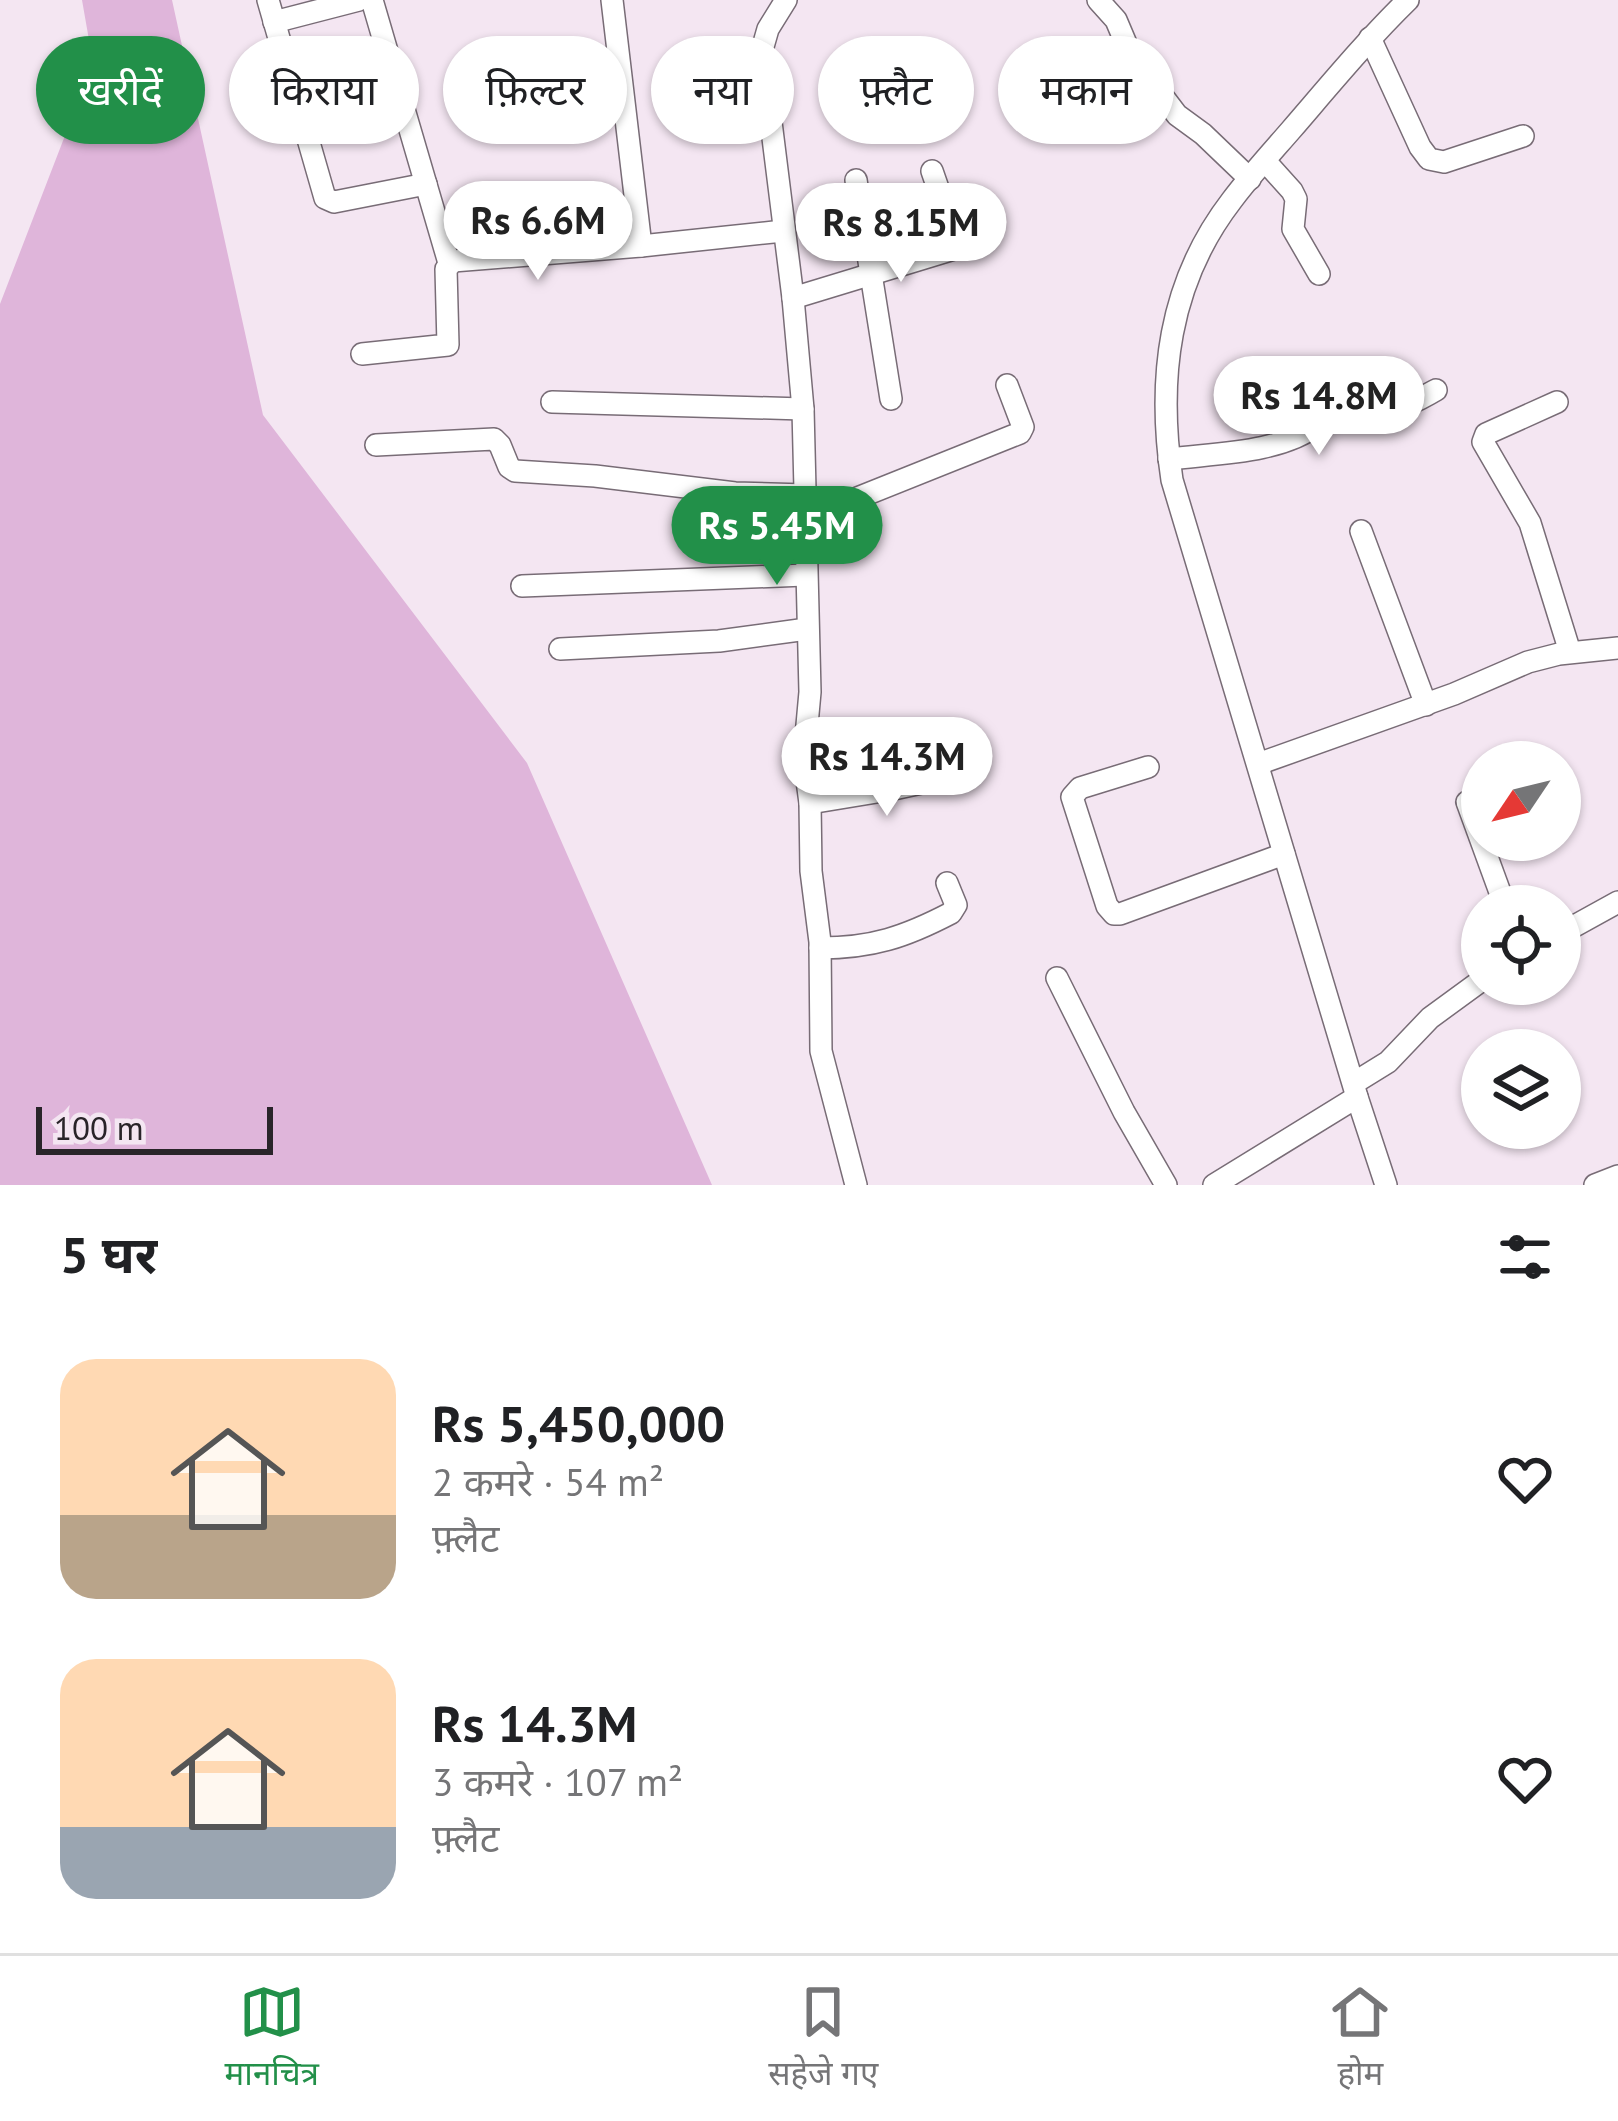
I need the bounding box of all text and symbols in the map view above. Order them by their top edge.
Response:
chip: खरीदें [36,36,205,144]
chip: किराया [229,36,419,144]
chip: फ़िल्टर [443,36,627,144]
chip: नया [651,36,794,144]
chip: फ़्लैट [818,36,974,144]
chip: मकान [998,36,1174,144]
pin: Rs 6.6M [427,181,649,283]
pin: Rs 8.15M [777,183,1025,285]
text: Rs 6.6M [471,194,605,245]
text: Rs 8.15M [823,196,979,247]
pin: Rs 14.8M [1195,356,1443,458]
text: Rs 14.8M [1241,369,1397,420]
pin: Rs 5.45M [653,486,901,588]
text: Rs 5.45M [699,499,855,550]
pin: Rs 14.3M [763,717,1011,819]
text: Rs 14.3M [809,730,965,781]
north arrow [1461,741,1581,861]
map controls [1461,741,1581,1149]
button: locate [1461,885,1581,1005]
button: layers [1461,1029,1581,1149]
scale bar [36,1101,273,1154]
text: 100 m [54,1106,144,1149]
text: 5 घर [60,1221,157,1287]
icon: filters [1492,1224,1558,1290]
text: Rs 5,450,000 [432,1390,725,1456]
icon: home [156,1407,300,1551]
icon: heart [1492,1446,1558,1512]
text: 2 कमरे · 54 m² [432,1456,664,1507]
text: फ़्लैट [432,1512,499,1563]
text: Rs 14.3M [432,1690,637,1756]
icon: home [156,1707,300,1851]
icon: heart [1492,1746,1558,1812]
text: 3 कमरे · 107 m² [432,1756,683,1807]
text: फ़्लैट [432,1812,499,1863]
tab: मानचित्र [225,1979,319,2098]
tab: सहेजे गए [768,1979,878,2098]
tab: होम [1327,1979,1393,2098]

